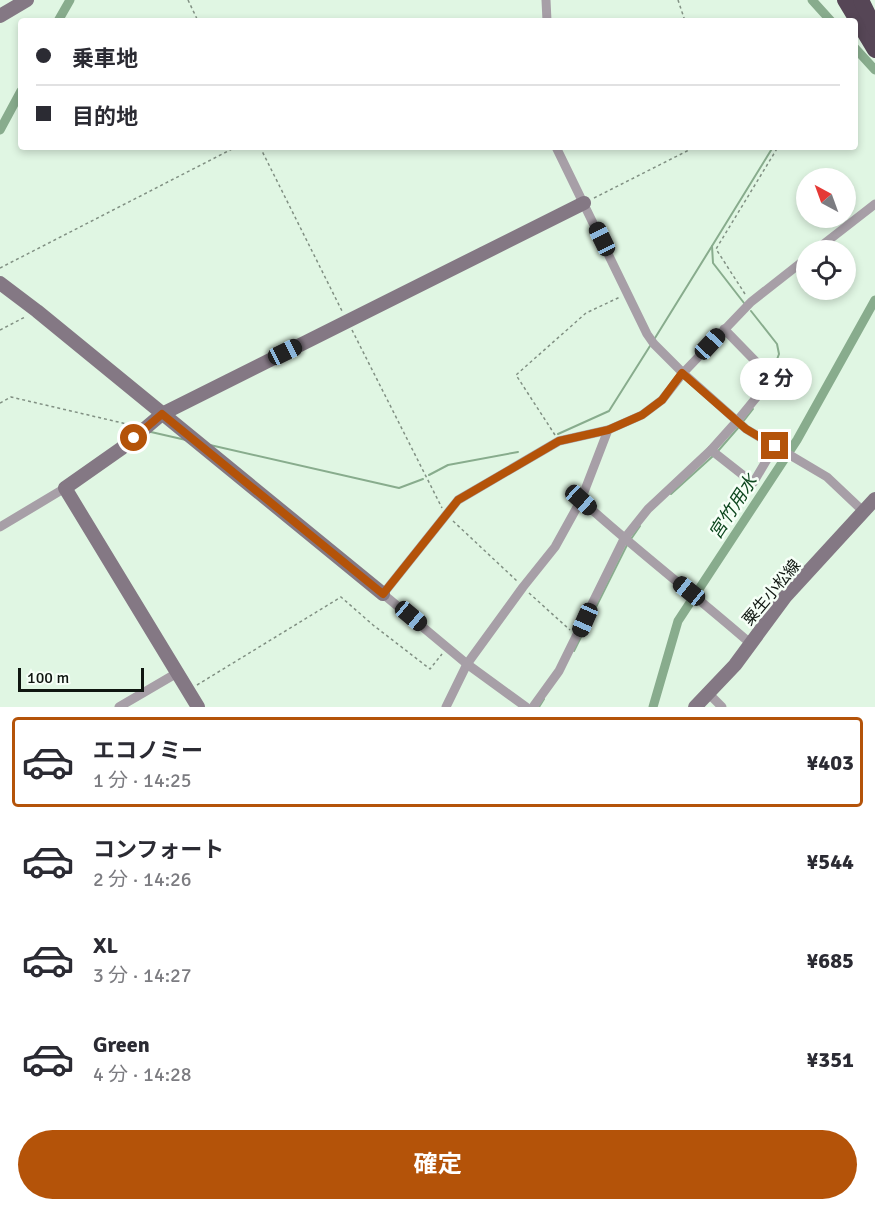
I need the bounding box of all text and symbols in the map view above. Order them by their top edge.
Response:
text: 乗車地 [72,45,138,72]
text: 目的地 [72,103,138,130]
north arrow [796,168,856,228]
map controls [796,168,856,300]
car [586,219,618,259]
button: locate [796,240,856,300]
car [691,325,729,363]
car [265,336,305,368]
callout: 2 分 [739,359,811,401]
text: 2 分 [758,366,794,391]
route start [120,424,147,451]
route end [761,432,788,459]
water label: 宮竹用水 [704,469,763,543]
car [562,481,600,519]
street label: 粟生小松線 [738,556,805,630]
car [669,573,709,609]
car [391,598,431,634]
car [569,600,601,640]
scale bar [18,665,144,692]
text: 100 m [27,668,69,688]
icon: car [21,735,75,789]
text: エコノミー [93,737,203,764]
text: ¥403 [806,749,854,776]
text: 1 分 · 14:25 [93,768,192,793]
icon: car [21,834,75,888]
text: コンフォート [93,836,224,863]
text: ¥544 [806,848,854,875]
text: 2 分 · 14:26 [93,867,192,892]
text: XL [93,932,118,959]
icon: car [21,933,75,987]
text: ¥685 [806,947,854,974]
text: 3 分 · 14:27 [93,963,192,988]
text: Green [93,1031,150,1058]
icon: car [21,1032,75,1086]
text: ¥351 [806,1046,854,1073]
text: 4 分 · 14:28 [93,1062,192,1087]
button: 確定 [18,1130,857,1199]

